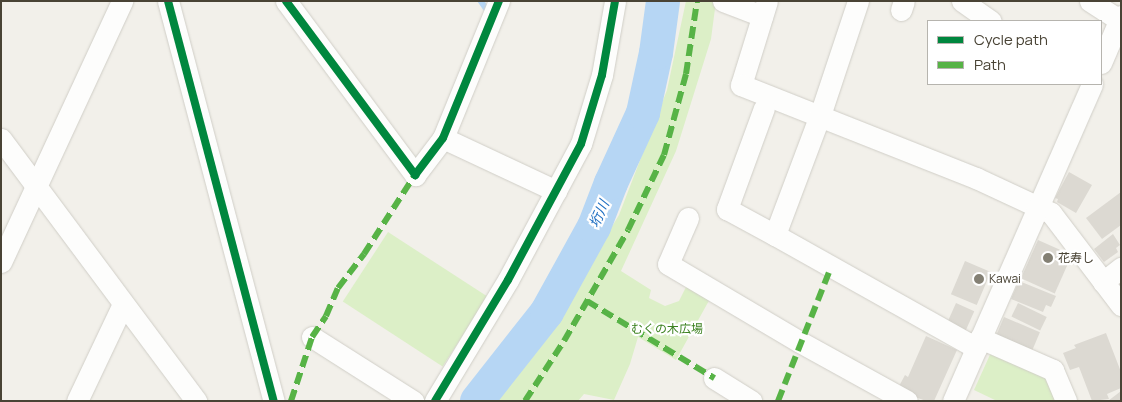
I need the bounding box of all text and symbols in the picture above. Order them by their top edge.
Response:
legend [927,20,1102,85]
text: Cycle path [974,29,1048,50]
text: Path [974,54,1006,75]
water label: 垳川 [586,198,612,230]
place label: 花寿し [1058,251,1094,265]
marker: 花寿し [1042,252,1054,264]
place label: Kawai [989,272,1021,286]
marker: Kawai [973,273,985,285]
park label: むくの木広場 [631,322,703,336]

